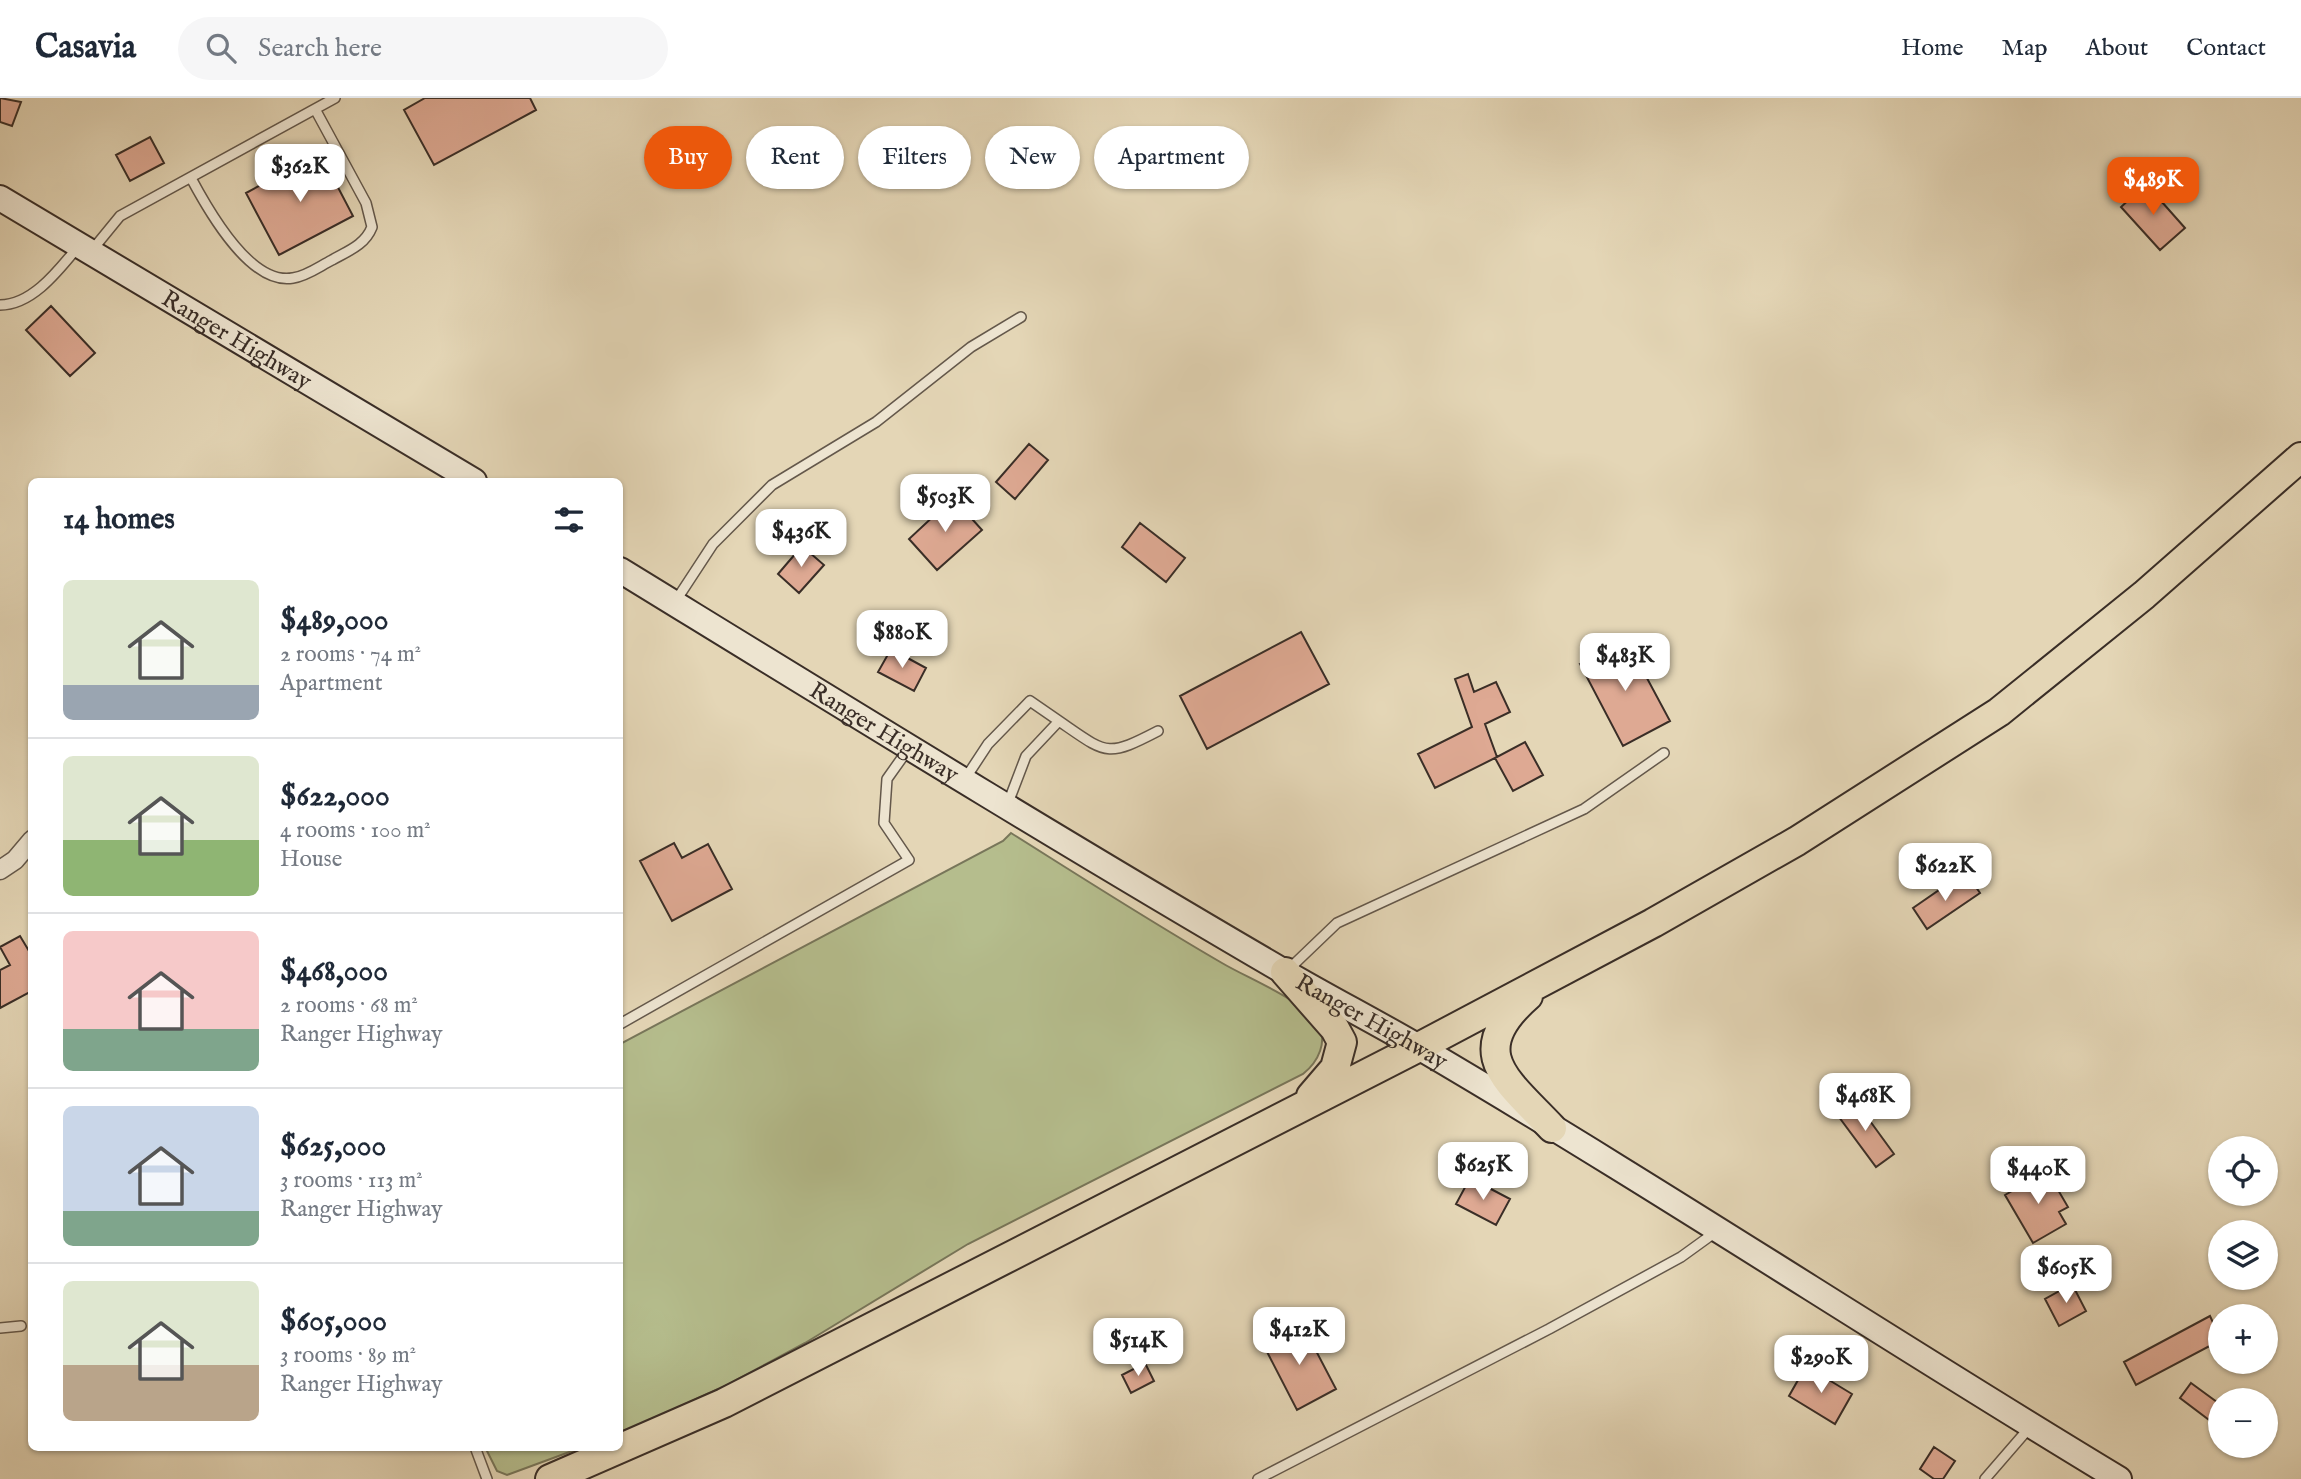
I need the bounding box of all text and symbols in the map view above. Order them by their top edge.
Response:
search box [178,17,668,80]
text: Casavia [35,27,136,69]
icon: search [202,29,240,67]
text: Search here [258,32,382,65]
text: Home [1901,33,1964,64]
text: Map [2002,33,2048,64]
text: About [2086,33,2148,64]
text: Contact [2186,33,2266,64]
chip: Buy [644,126,732,189]
chip: Rent [746,126,844,189]
chip: Filters [858,126,971,189]
chip: New [985,126,1080,189]
chip: Apartment [1094,126,1249,189]
pin: $362K [251,144,349,204]
text: $362K [271,152,329,181]
pin: $489K [2104,158,2202,217]
text: $489K [2123,165,2183,194]
street label: Ranger Highway [155,284,317,398]
pin: $503K [896,474,994,534]
text: $503K [916,482,974,511]
text: 14 homes [63,501,175,539]
icon: filters [550,501,588,539]
pin: $436K [752,510,850,569]
text: $436K [772,517,830,546]
text: $489,000 [280,602,388,640]
icon: home [119,608,203,692]
pin: $880K [853,610,951,670]
text: $880K [873,618,931,647]
pin: $483K [1576,634,1674,693]
text: 2 rooms · 74 m² [280,640,421,669]
text: $483K [1596,641,1654,670]
text: Apartment [280,669,383,698]
street label: Ranger Highway [803,676,964,791]
text: $622,000 [280,778,390,816]
icon: home [119,784,203,868]
text: 4 rooms · 100 m² [280,816,431,845]
pin: $622K [1896,844,1994,903]
text: House [280,845,342,874]
text: $622K [1915,851,1975,880]
text: $468,000 [280,953,388,991]
icon: home [119,959,203,1043]
street label: Ranger Highway [1290,968,1453,1078]
text: 2 rooms · 68 m² [280,991,418,1020]
text: Ranger Highway [280,1020,442,1049]
pin: $468K [1816,1074,1914,1133]
text: $468K [1835,1081,1895,1110]
text: $625,000 [280,1128,386,1166]
icon: home [119,1134,203,1218]
map controls [2208,1136,2278,1458]
button: locate [2208,1136,2278,1206]
pin: $625K [1434,1142,1532,1202]
pin: $440K [1989,1146,2087,1206]
text: $625K [1454,1150,1512,1179]
text: $440K [2006,1154,2070,1183]
text: 3 rooms · 113 m² [280,1166,423,1195]
text: Ranger Highway [280,1195,442,1224]
button: layers [2208,1220,2278,1290]
pin: $605K [2017,1246,2115,1305]
text: $605K [2037,1253,2095,1282]
text: $605,000 [280,1303,387,1341]
button: + [2208,1304,2278,1374]
pin: $412K [1250,1308,1348,1367]
icon: home [119,1309,203,1393]
text: $412K [1269,1315,1329,1344]
pin: $514K [1089,1318,1187,1378]
text: $514K [1109,1326,1167,1355]
pin: $290K [1772,1336,1870,1395]
text: 3 rooms · 89 m² [280,1341,416,1370]
text: $290K [1790,1343,1852,1372]
text: Ranger Highway [280,1370,442,1399]
button: − [2208,1388,2278,1458]

